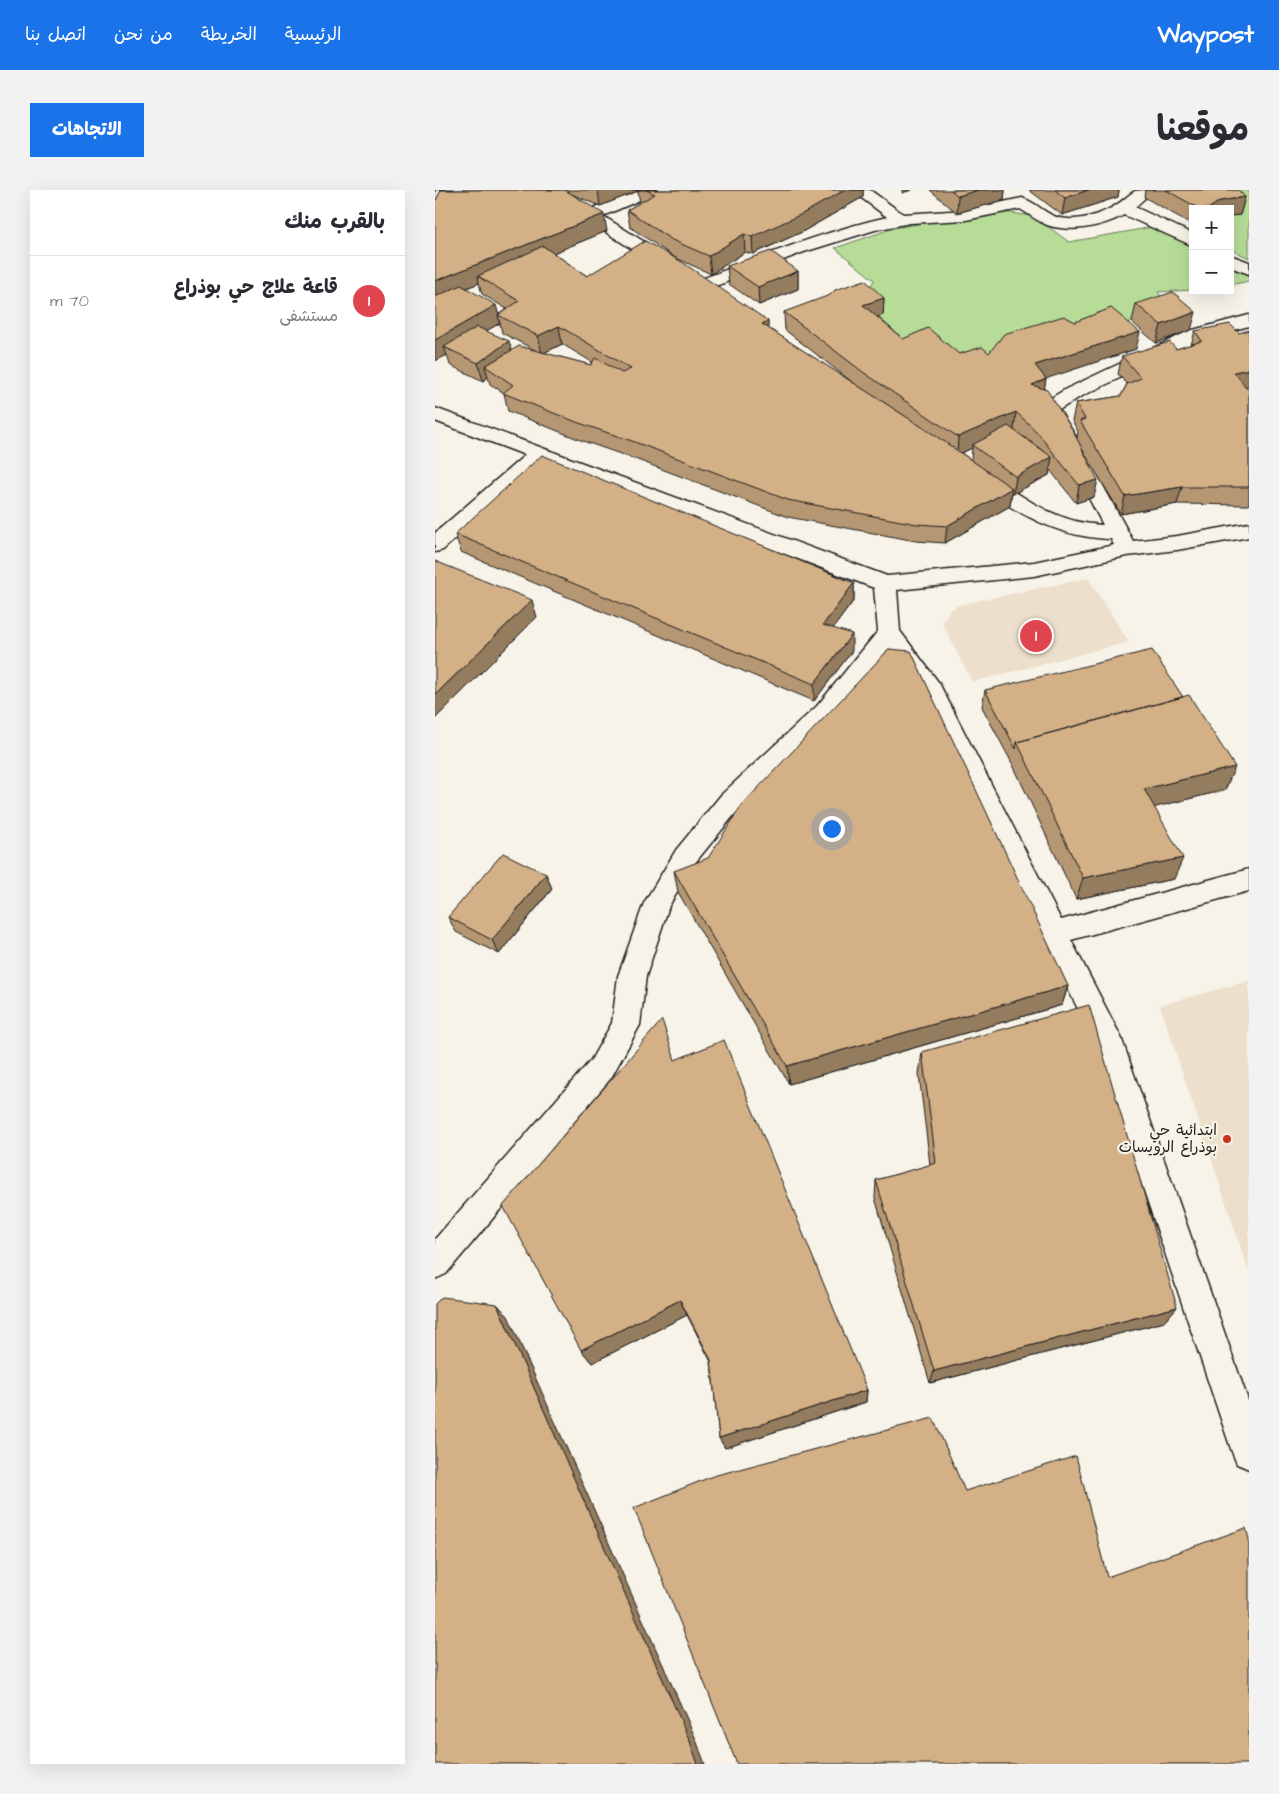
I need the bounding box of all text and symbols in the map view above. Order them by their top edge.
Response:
text: Waypost [1157,18,1254,52]
text: اتصل بنا [25,22,86,47]
text: من نحن [114,22,173,47]
text: الخريطة [201,22,257,47]
text: الرئيسية [285,22,341,47]
button: الاتجاهات [30,103,144,157]
text: موقعنا [1156,105,1249,154]
map controls [1189,205,1234,295]
button: + [1189,205,1234,250]
text: بالقرب منك [284,207,385,236]
button: − [1189,250,1234,295]
text: قاعة علاج حي بوذراع [174,274,338,301]
text: 70 m [50,290,89,312]
text: 1 [368,290,370,312]
text: مستشفى [279,305,338,327]
pin: 1 [1020,617,1052,655]
your location [819,816,845,842]
place label: ابتدائية حي بوذراع الرويسات [1119,1120,1217,1158]
marker: ابتدائية حي بوذراع الرويسات [1221,1133,1233,1145]

